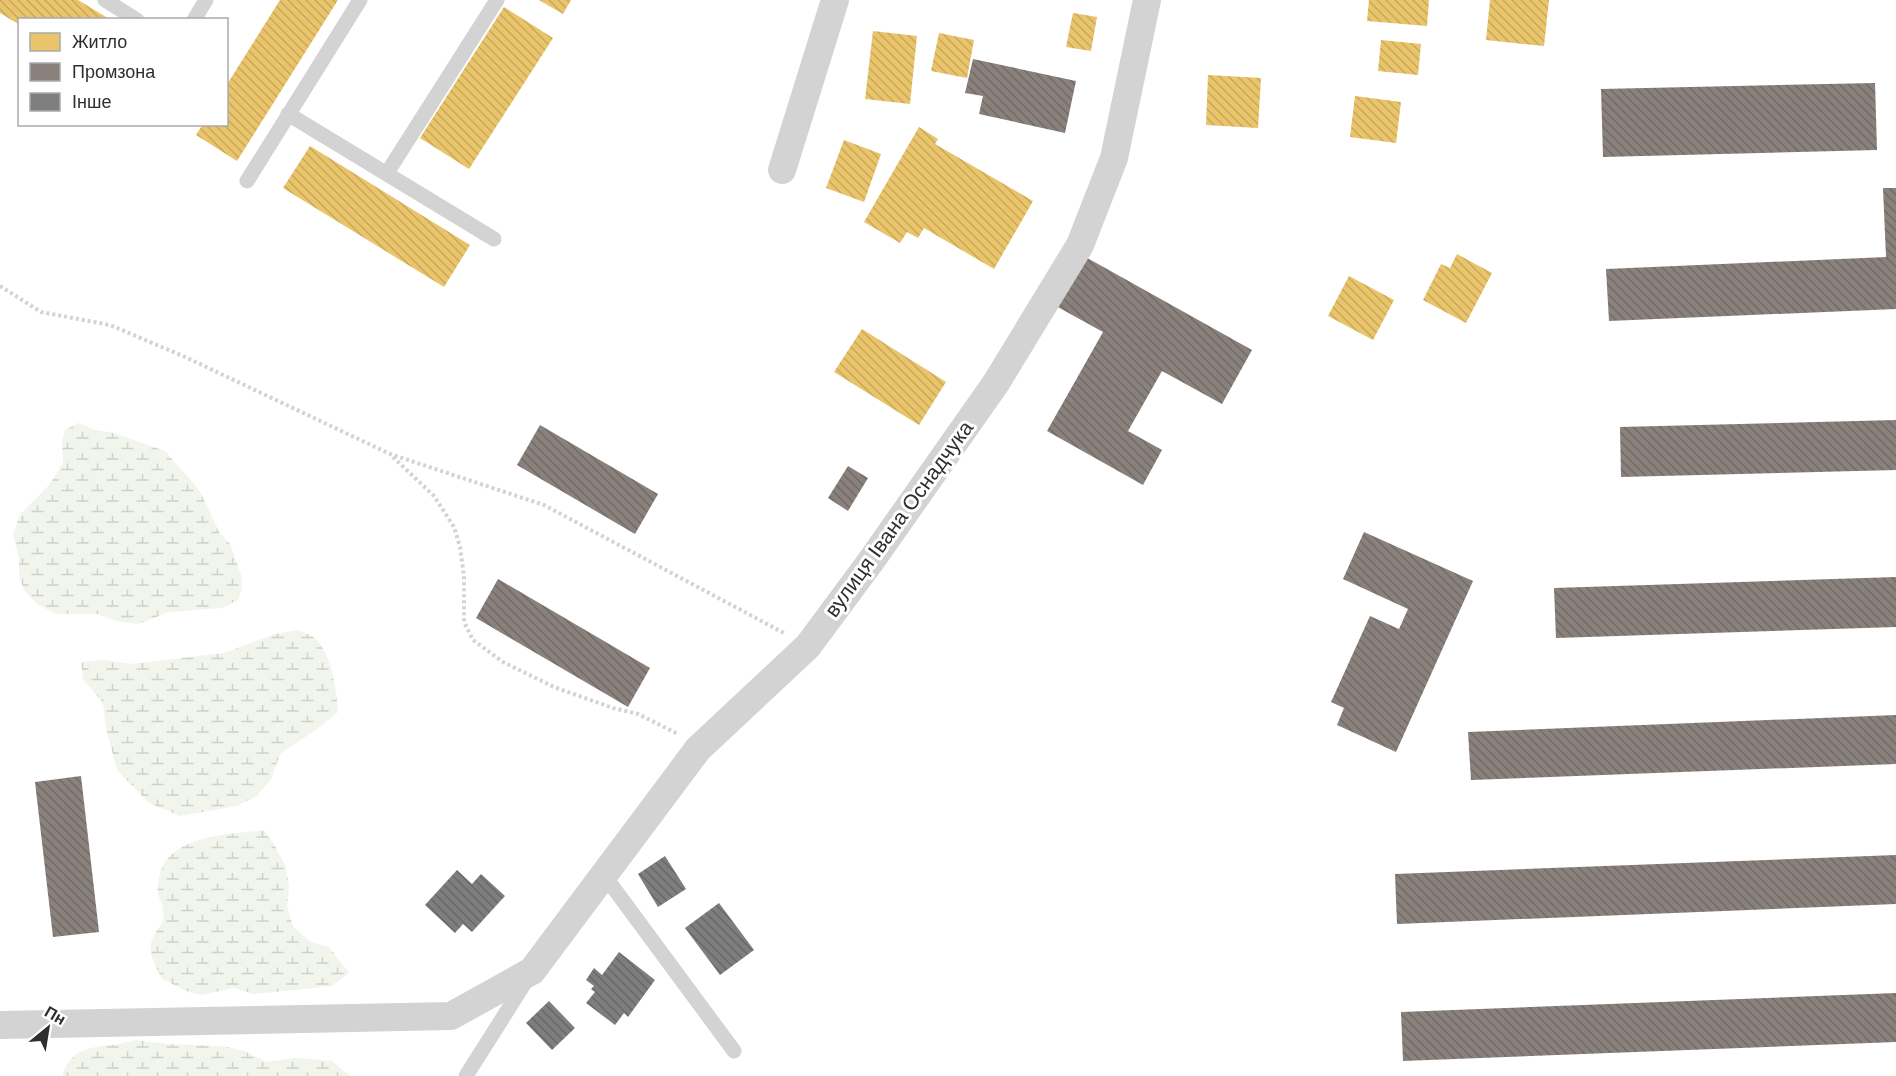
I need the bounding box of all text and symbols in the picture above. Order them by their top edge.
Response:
legend [18,18,228,126]
text: Житло [72,30,127,54]
text: Промзона [72,60,156,84]
text: Інше [72,90,111,114]
street label: вулиця Івана Оснадчука [818,415,980,623]
north arrow [18,998,78,1058]
text: Пн [41,1001,70,1030]

